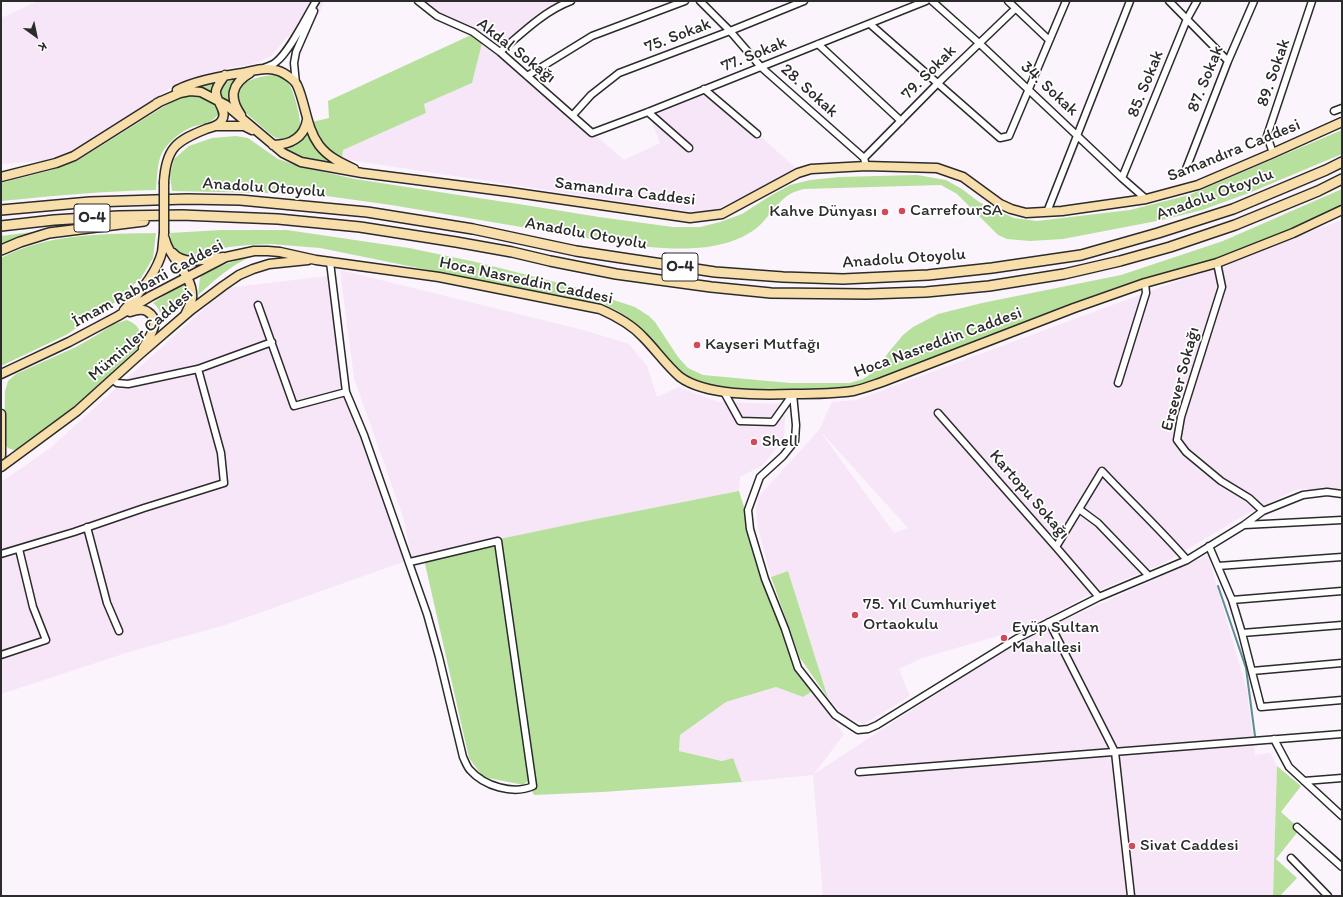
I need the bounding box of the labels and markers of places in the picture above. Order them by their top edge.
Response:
place label: CarrefourSA [910,201,1003,221]
place label: Kahve Dünyası [769,202,877,222]
marker: CarrefourSA [897,206,907,216]
marker: Kahve Dünyası [880,207,890,217]
place label: Kayseri Mutfağı [705,335,820,355]
marker: Kayseri Mutfağı [692,340,702,350]
place label: Shell [762,432,798,452]
marker: Shell [749,437,759,447]
place label: 75. Yıl Cumhuriyet Ortaokulu [863,595,996,635]
marker: 75. Yıl Cumhuriyet Ortaokulu [850,610,860,620]
place label: Eyüp Sultan Mahallesi [1012,618,1099,658]
marker: Eyüp Sultan Mahallesi [999,633,1009,643]
place label: Sivat Caddesi [1140,836,1239,856]
marker: Sivat Caddesi [1127,841,1137,851]

